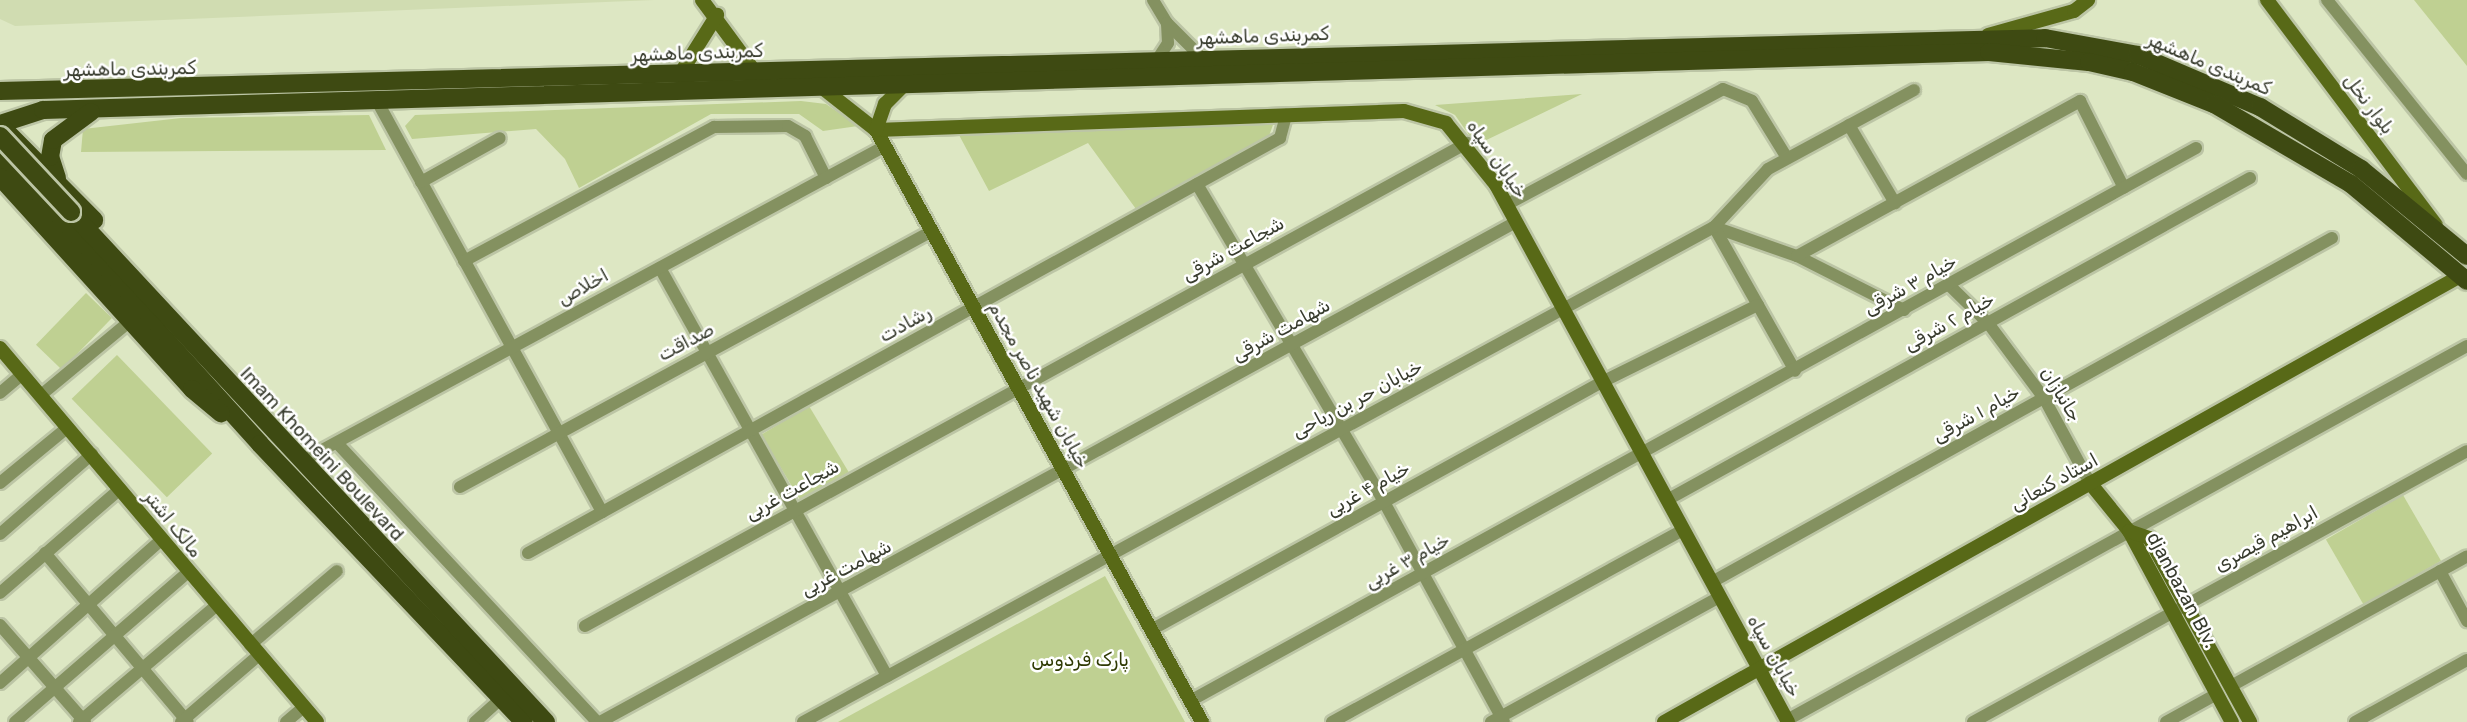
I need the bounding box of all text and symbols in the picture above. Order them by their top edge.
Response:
street label: کمربندی ماهشهر [1196,22,1330,50]
street label: کمربندی ماهشهر [2144,28,2274,100]
street label: کمربندی ماهشهر [630,39,764,67]
street label: کمربندی ماهشهر [64,56,196,82]
street label: بلوار نخل [2339,69,2399,139]
street label: خیابان سپاه [1462,116,1532,202]
street label: شجاعت شرقی [1178,212,1288,286]
street label: خیام ۳ شرقی [1859,250,1961,320]
street label: اخلاص [553,264,613,310]
street label: خیام ۲ شرقی [1900,288,1998,356]
street label: شهامت شرقی [1228,294,1334,366]
street label: خیابان شهید ناصر مجدم [984,298,1094,472]
street label: رشادت [875,301,935,347]
street label: صداقت [654,318,718,366]
street label: خیابان حر بن ریاحی [1288,355,1426,443]
street label: Imam Khomeini Boulevard [235,362,409,546]
street label: جانبازان [2035,362,2087,426]
street label: خیام ۱ شرقی [1928,381,2024,447]
street label: استاد کنعانی [2006,448,2102,516]
street label: شجاعت غربی [741,455,843,525]
street label: خیام ۴ غربی [1322,457,1414,521]
street label: مالک اشتر [139,486,207,562]
street label: ابراهیم قیصری [2210,501,2322,577]
street label: خیام ۳ غربی [1361,528,1453,594]
street label: djanbazan Blv. [2142,528,2222,652]
street label: شهامت غربی [797,535,895,601]
street label: خیابان سپاه [1742,611,1806,701]
park label: پارک فردوس [1031,649,1129,671]

